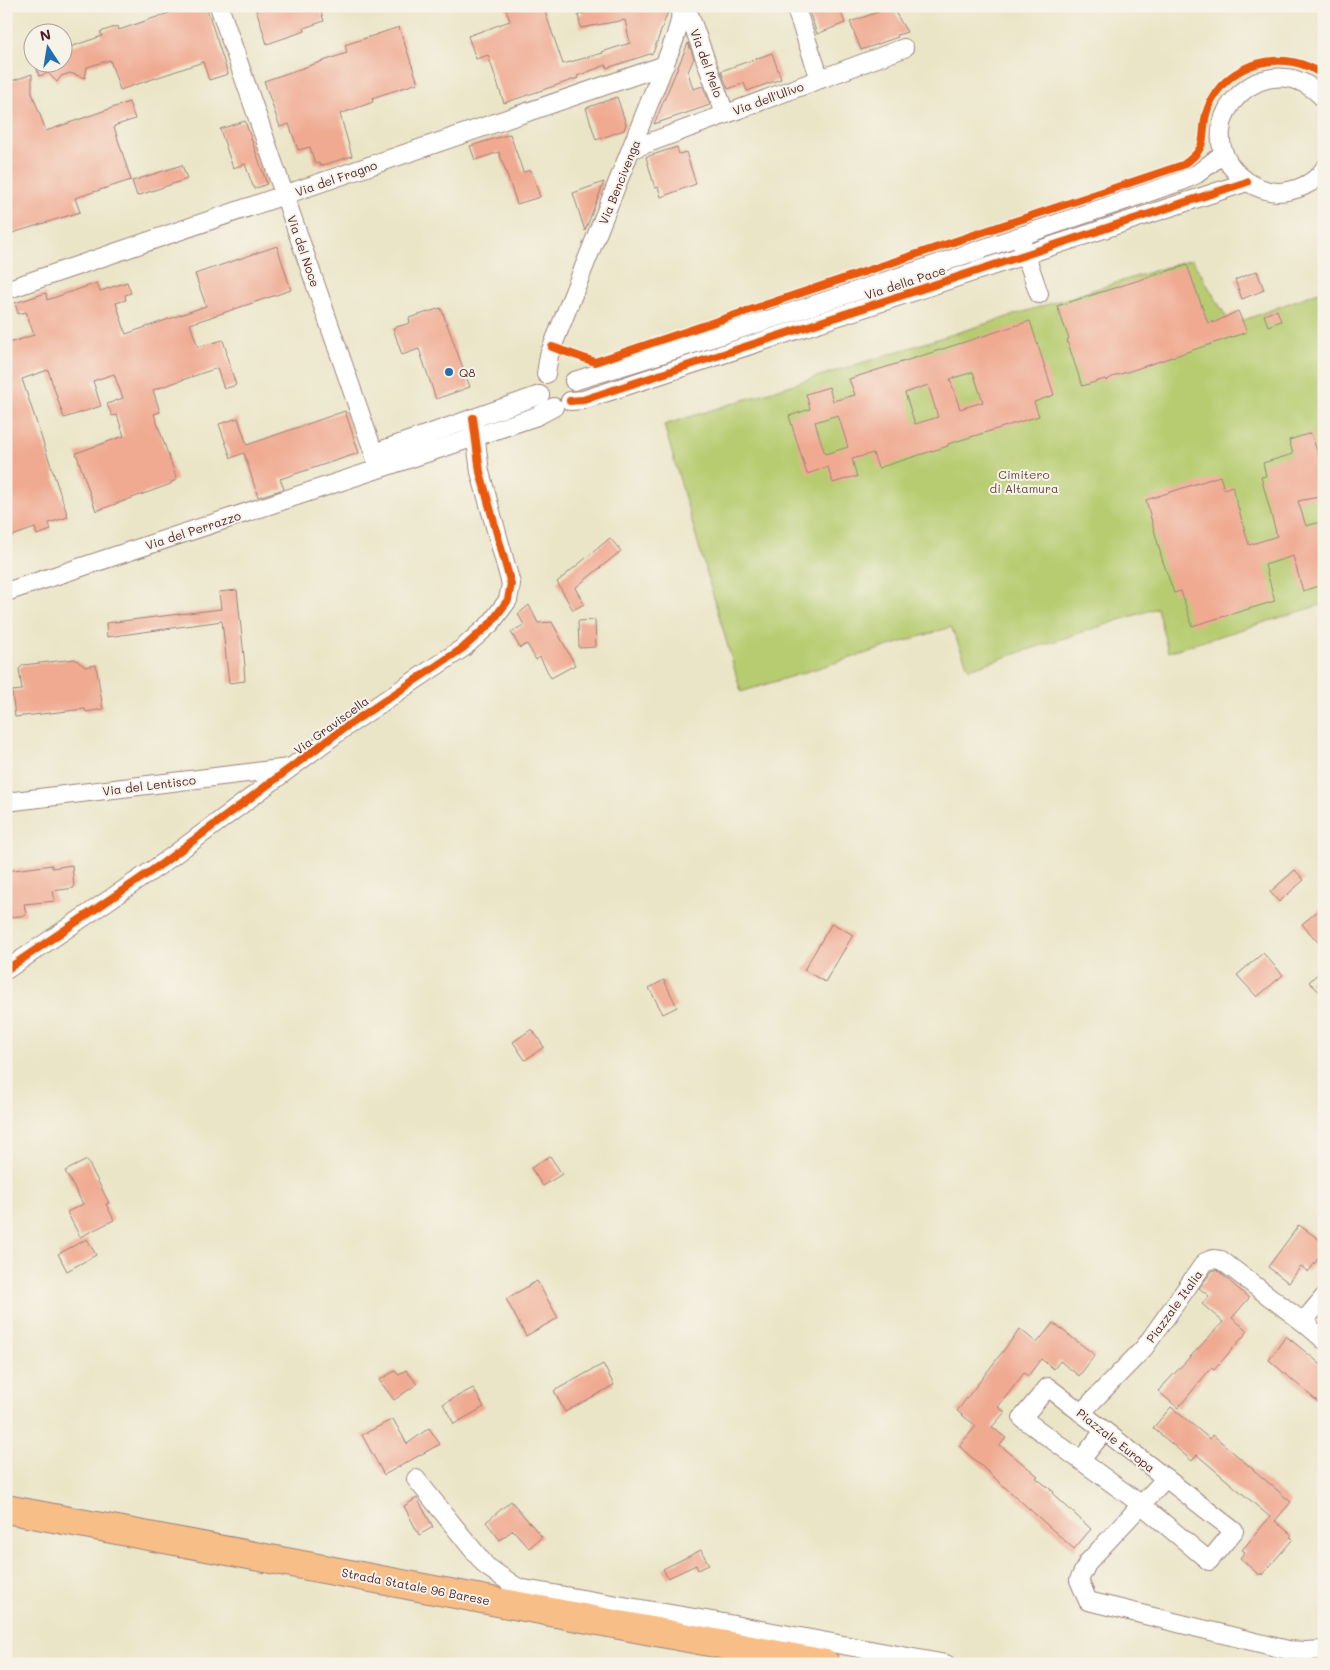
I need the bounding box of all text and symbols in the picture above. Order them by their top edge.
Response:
north arrow [22,22,72,72]
text: N [38,24,52,45]
street label: Via del Melo [687,27,727,99]
street label: Via dell'Ulivo [730,78,806,118]
street label: Via Bencivenga [595,137,643,227]
street label: Via del Fragno [293,157,379,199]
street label: Via del Noce [284,213,324,289]
street label: Via della Pace [862,261,948,303]
place label: Q8 [459,364,476,380]
marker: Q8 [443,366,455,378]
park label: Cimitero di Altamura [990,466,1058,496]
street label: Via del Perrazzo [143,507,243,553]
street label: Via Graviscella [290,692,372,758]
street label: Via del Lentisco [101,771,197,799]
street label: Piazzale Italia [1142,1267,1206,1345]
street label: Piazzale Europa [1074,1404,1158,1476]
street label: Strada Statale 96 Barese [340,1564,492,1608]

